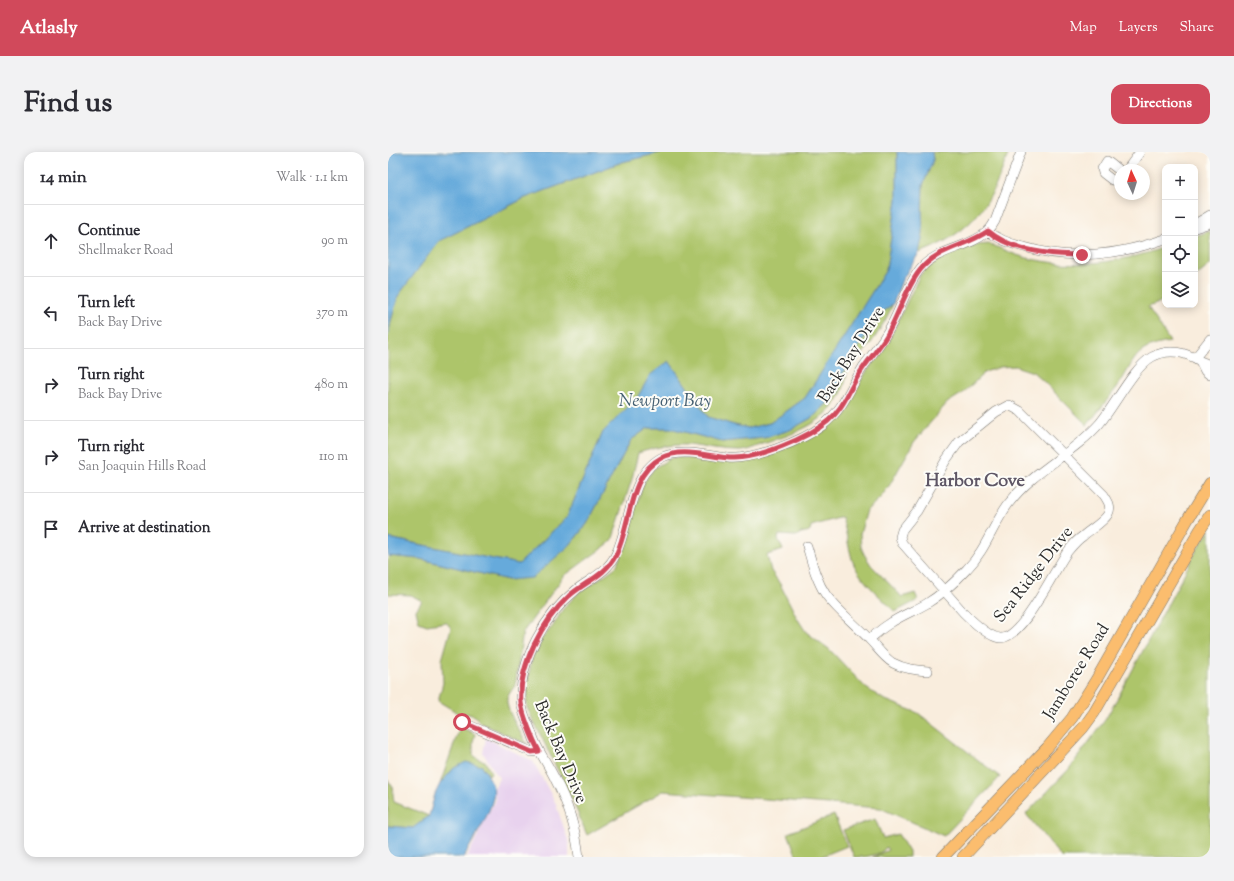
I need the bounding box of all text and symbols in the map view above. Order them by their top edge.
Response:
text: Atlasly [20,15,78,42]
text: Map [1070,18,1097,38]
text: Layers [1119,18,1157,38]
text: Share [1179,18,1214,38]
text: Find us [24,84,112,124]
button: Directions [1111,84,1210,124]
north arrow [1114,164,1150,200]
map controls [1162,164,1198,308]
button: + [1162,164,1198,200]
text: 14 min [40,166,87,190]
text: Walk · 1.1 km [276,169,348,187]
button: − [1162,200,1198,236]
text: Continue [78,221,140,242]
icon: ahead [40,230,62,252]
text: 90 m [321,232,348,250]
button: locate [1162,236,1198,272]
text: Shellmaker Road [78,242,173,260]
route end [1073,246,1091,264]
button: layers [1162,272,1198,308]
text: Turn left [78,293,135,314]
icon: left [40,302,62,324]
street label: Back Bay Drive [813,302,891,408]
text: 370 m [316,304,348,322]
text: Back Bay Drive [78,314,162,332]
text: Turn right [78,365,144,386]
icon: right [40,374,62,396]
text: 480 m [315,376,348,394]
text: Back Bay Drive [78,386,162,404]
water label: Newport Bay [619,389,711,415]
text: Turn right [78,437,144,458]
icon: right [40,446,62,468]
text: 110 m [319,448,348,466]
text: San Joaquin Hills Road [78,458,206,476]
district label: Harbor Cove [925,469,1025,495]
icon: arrive [40,518,62,540]
text: Arrive at destination [78,518,211,539]
street label: Sea Ridge Drive [989,522,1079,628]
street label: Jamboree Road [1037,619,1116,726]
street label: Back Bay Drive [527,697,593,807]
route start [453,713,471,731]

